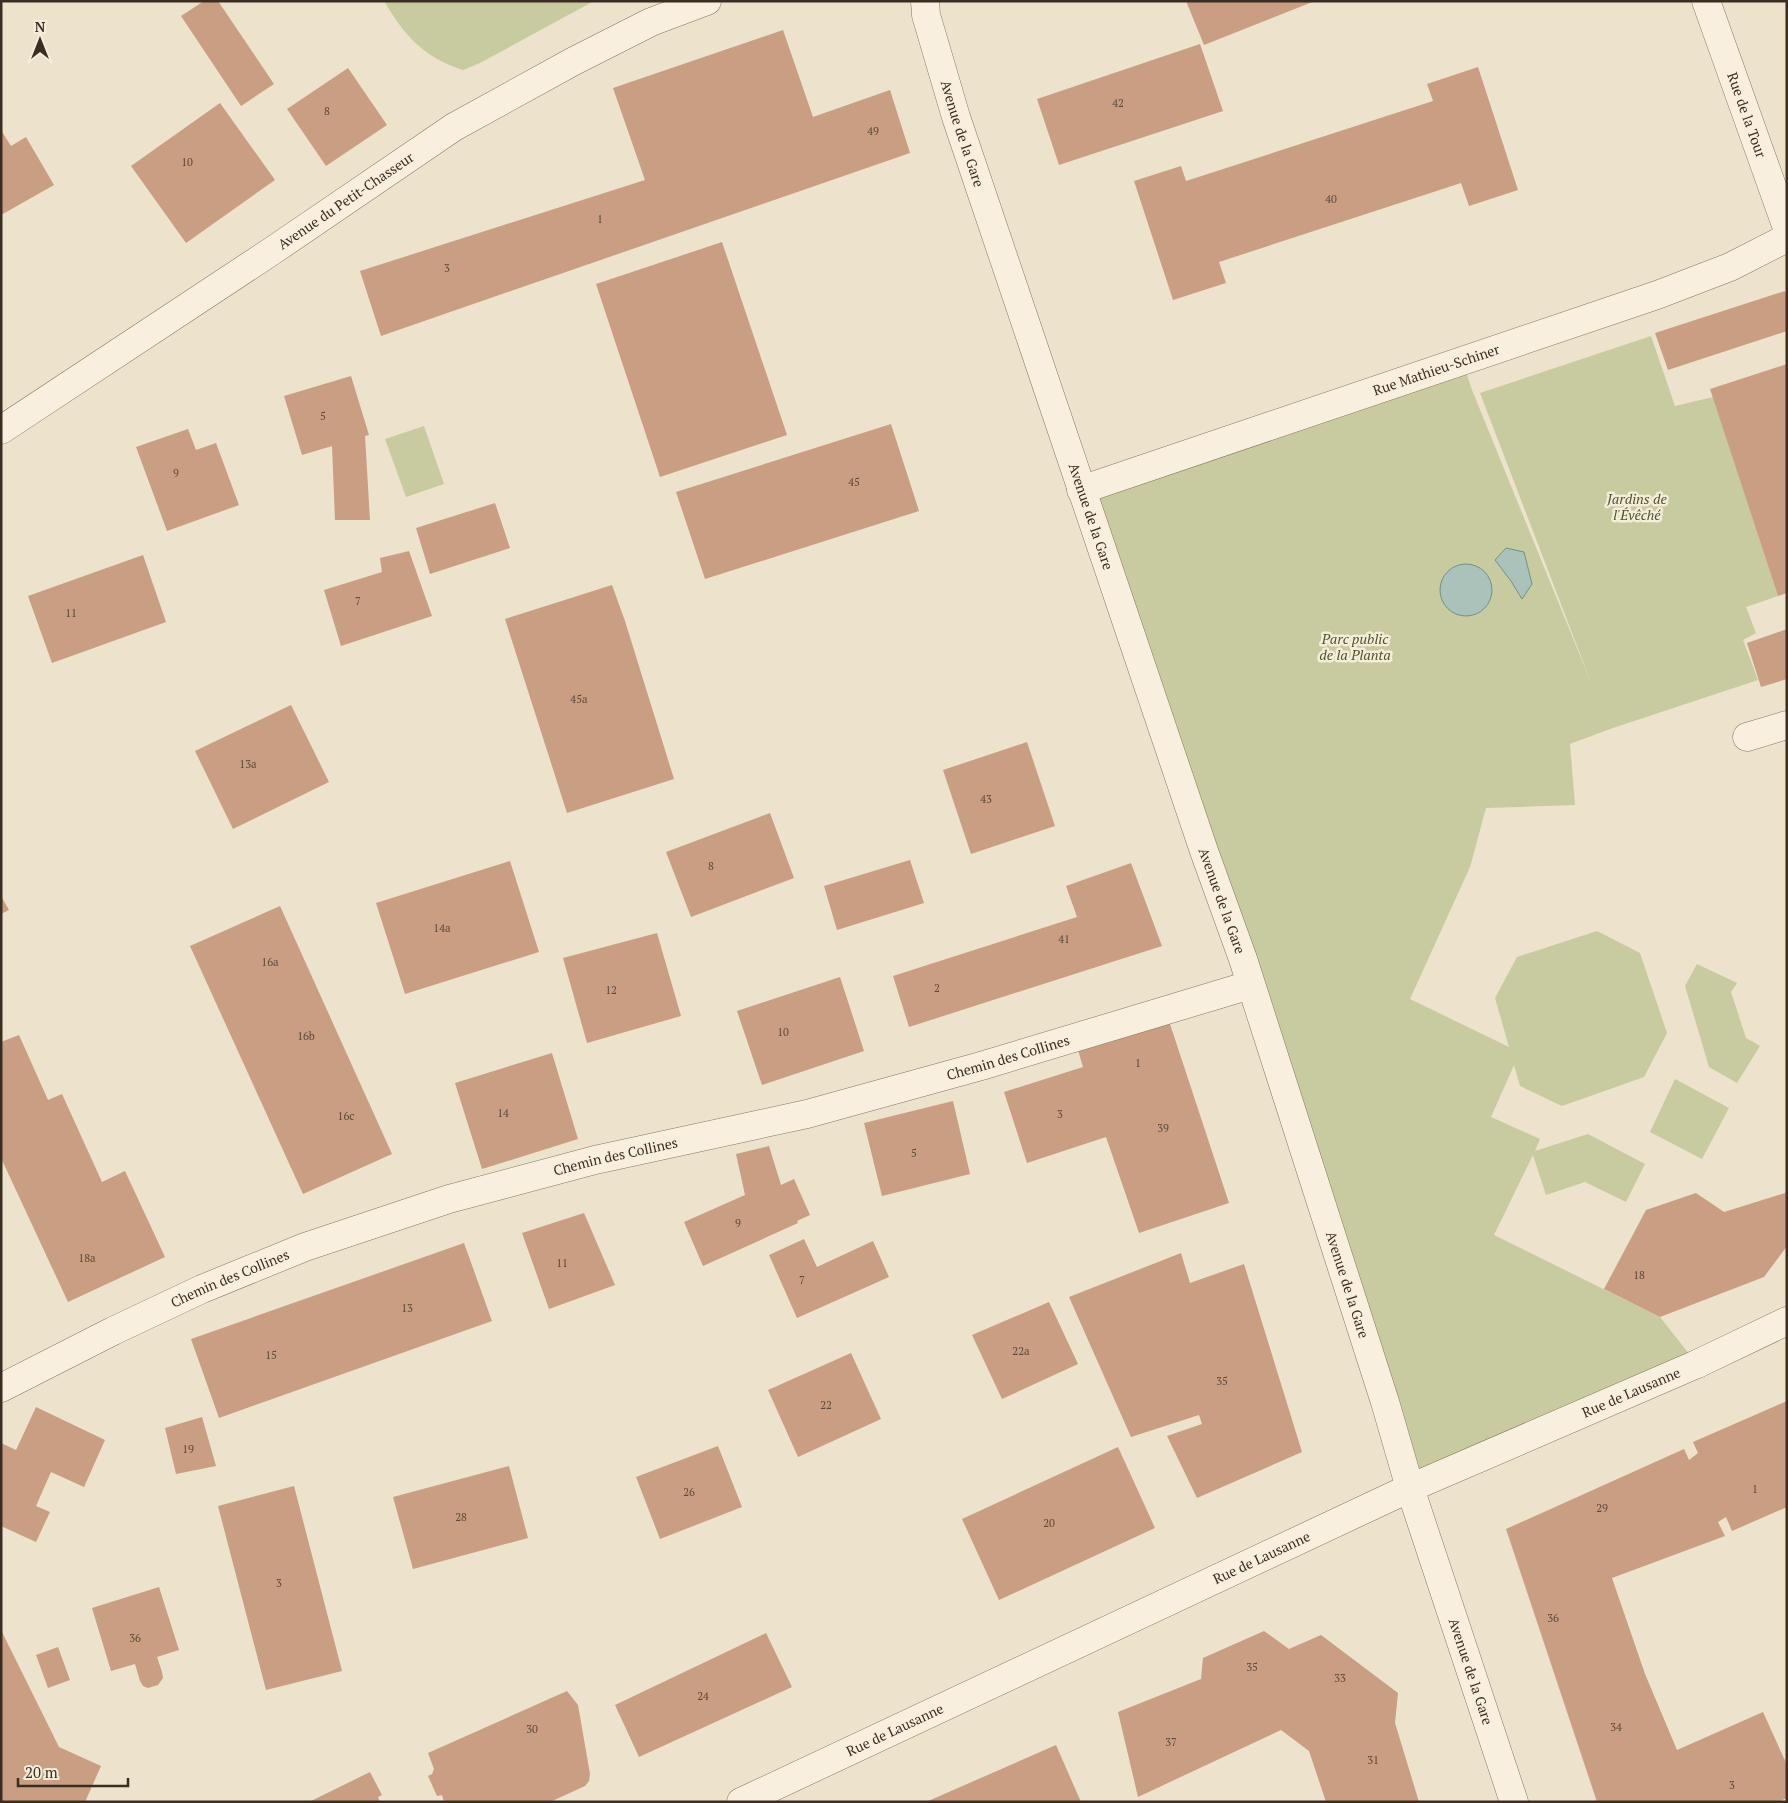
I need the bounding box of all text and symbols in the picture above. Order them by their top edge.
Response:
north arrow [15,15,65,65]
text: N [35,17,46,36]
street label: Rue de la Tour [1723,70,1771,161]
street label: Avenue de la Gare [937,78,989,189]
house number: 42 [1112,96,1124,110]
house number: 8 [324,104,330,118]
house number: 49 [867,124,879,138]
street label: Avenue du Petit-Chasseur [274,147,418,253]
house number: 10 [181,155,193,169]
house number: 40 [1325,192,1337,206]
house number: 1 [597,212,603,226]
house number: 3 [444,261,450,275]
street label: Rue Mathieu-Schiner [1370,339,1502,400]
house number: 5 [320,409,326,423]
street label: Avenue de la Gare [1065,460,1118,572]
house number: 9 [173,466,179,480]
house number: 45 [848,475,860,489]
park label: Jardins de l'Évêché [1606,489,1667,524]
house number: 7 [355,594,361,608]
house number: 11 [65,606,77,620]
park label: Parc public de la Planta [1319,629,1391,664]
house number: 45a [570,692,588,706]
house number: 13a [239,757,257,771]
house number: 43 [980,792,992,806]
street label: Avenue de la Gare [1195,845,1250,956]
house number: 8 [708,859,714,873]
house number: 14a [433,921,451,935]
house number: 41 [1058,932,1070,946]
house number: 16a [261,955,279,969]
house number: 2 [934,981,940,995]
house number: 12 [605,983,617,997]
house number: 10 [777,1025,789,1039]
house number: 16b [297,1029,315,1043]
street label: Chemin des Collines [944,1030,1072,1084]
house number: 1 [1135,1056,1141,1070]
house number: 14 [497,1106,509,1120]
house number: 3 [1057,1107,1063,1121]
house number: 16c [338,1109,354,1123]
house number: 39 [1157,1121,1169,1135]
street label: Chemin des Collines [551,1132,679,1180]
house number: 5 [911,1146,917,1160]
house number: 9 [735,1216,741,1230]
street label: Avenue de la Gare [1322,1229,1374,1341]
street label: Chemin des Collines [167,1244,292,1312]
house number: 18a [78,1251,96,1265]
house number: 11 [556,1256,568,1270]
house number: 18 [1633,1268,1645,1282]
house number: 7 [799,1273,805,1287]
house number: 13 [401,1301,413,1315]
house number: 22a [1012,1344,1030,1358]
house number: 15 [265,1348,277,1362]
street label: Rue de Lausanne [1579,1362,1683,1422]
house number: 35 [1216,1374,1228,1388]
house number: 22 [820,1398,832,1412]
house number: 19 [182,1442,194,1456]
house number: 1 [1752,1482,1758,1496]
house number: 26 [683,1485,695,1499]
house number: 29 [1596,1501,1608,1515]
house number: 28 [455,1510,467,1524]
house number: 20 [1043,1516,1055,1530]
street label: Rue de Lausanne [1210,1526,1313,1588]
house number: 3 [276,1576,282,1590]
house number: 36 [1547,1611,1559,1625]
street label: Avenue de la Gare [1445,1615,1498,1727]
house number: 36 [129,1631,141,1645]
house number: 35 [1246,1660,1258,1674]
house number: 33 [1334,1671,1346,1685]
house number: 24 [697,1689,709,1703]
street label: Rue de Lausanne [843,1698,946,1760]
house number: 34 [1610,1720,1622,1734]
house number: 30 [526,1722,538,1736]
house number: 37 [1165,1735,1177,1749]
house number: 31 [1367,1753,1379,1767]
scale bar [18,1756,128,1788]
text: 20 m [25,1762,58,1782]
house number: 3 [1729,1778,1735,1792]

